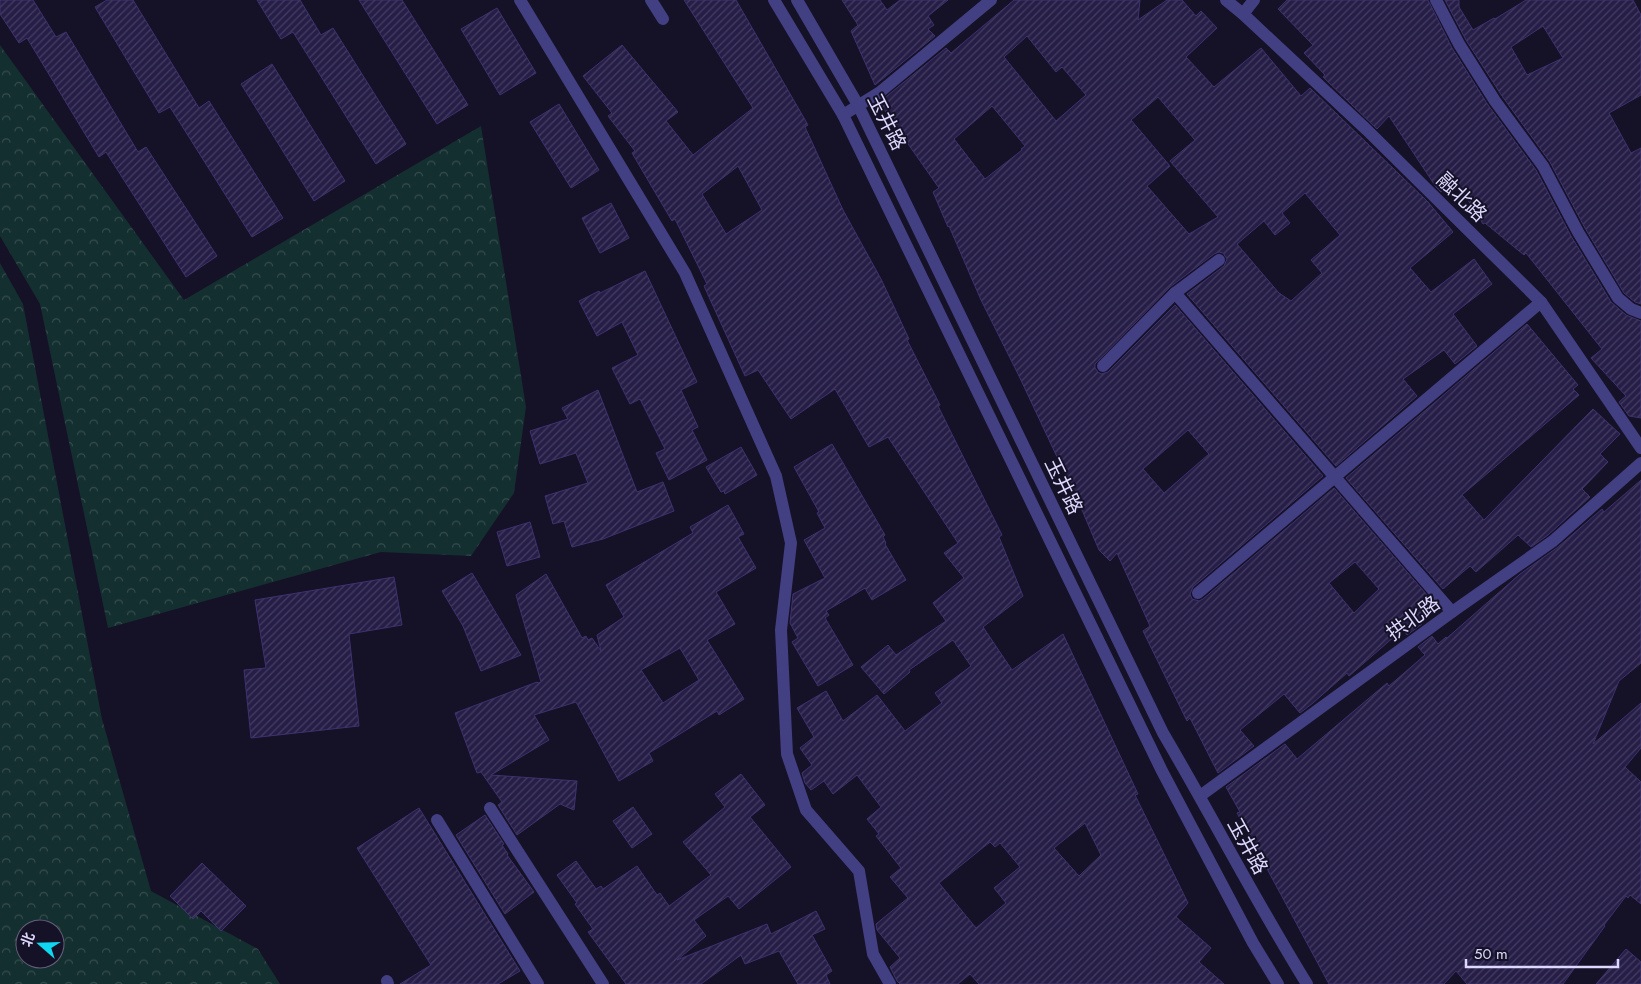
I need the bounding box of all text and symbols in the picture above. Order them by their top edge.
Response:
street label: 玉井路 [860,89,913,156]
street label: 融北路 [1430,166,1493,229]
street label: 玉井路 [1037,453,1090,520]
street label: 拱北路 [1381,589,1446,648]
street label: 玉井路 [1220,813,1275,880]
north arrow [15,919,65,969]
text: 北 [16,930,40,950]
scale bar [1466,936,1618,968]
text: 50 m [1474,943,1508,965]

